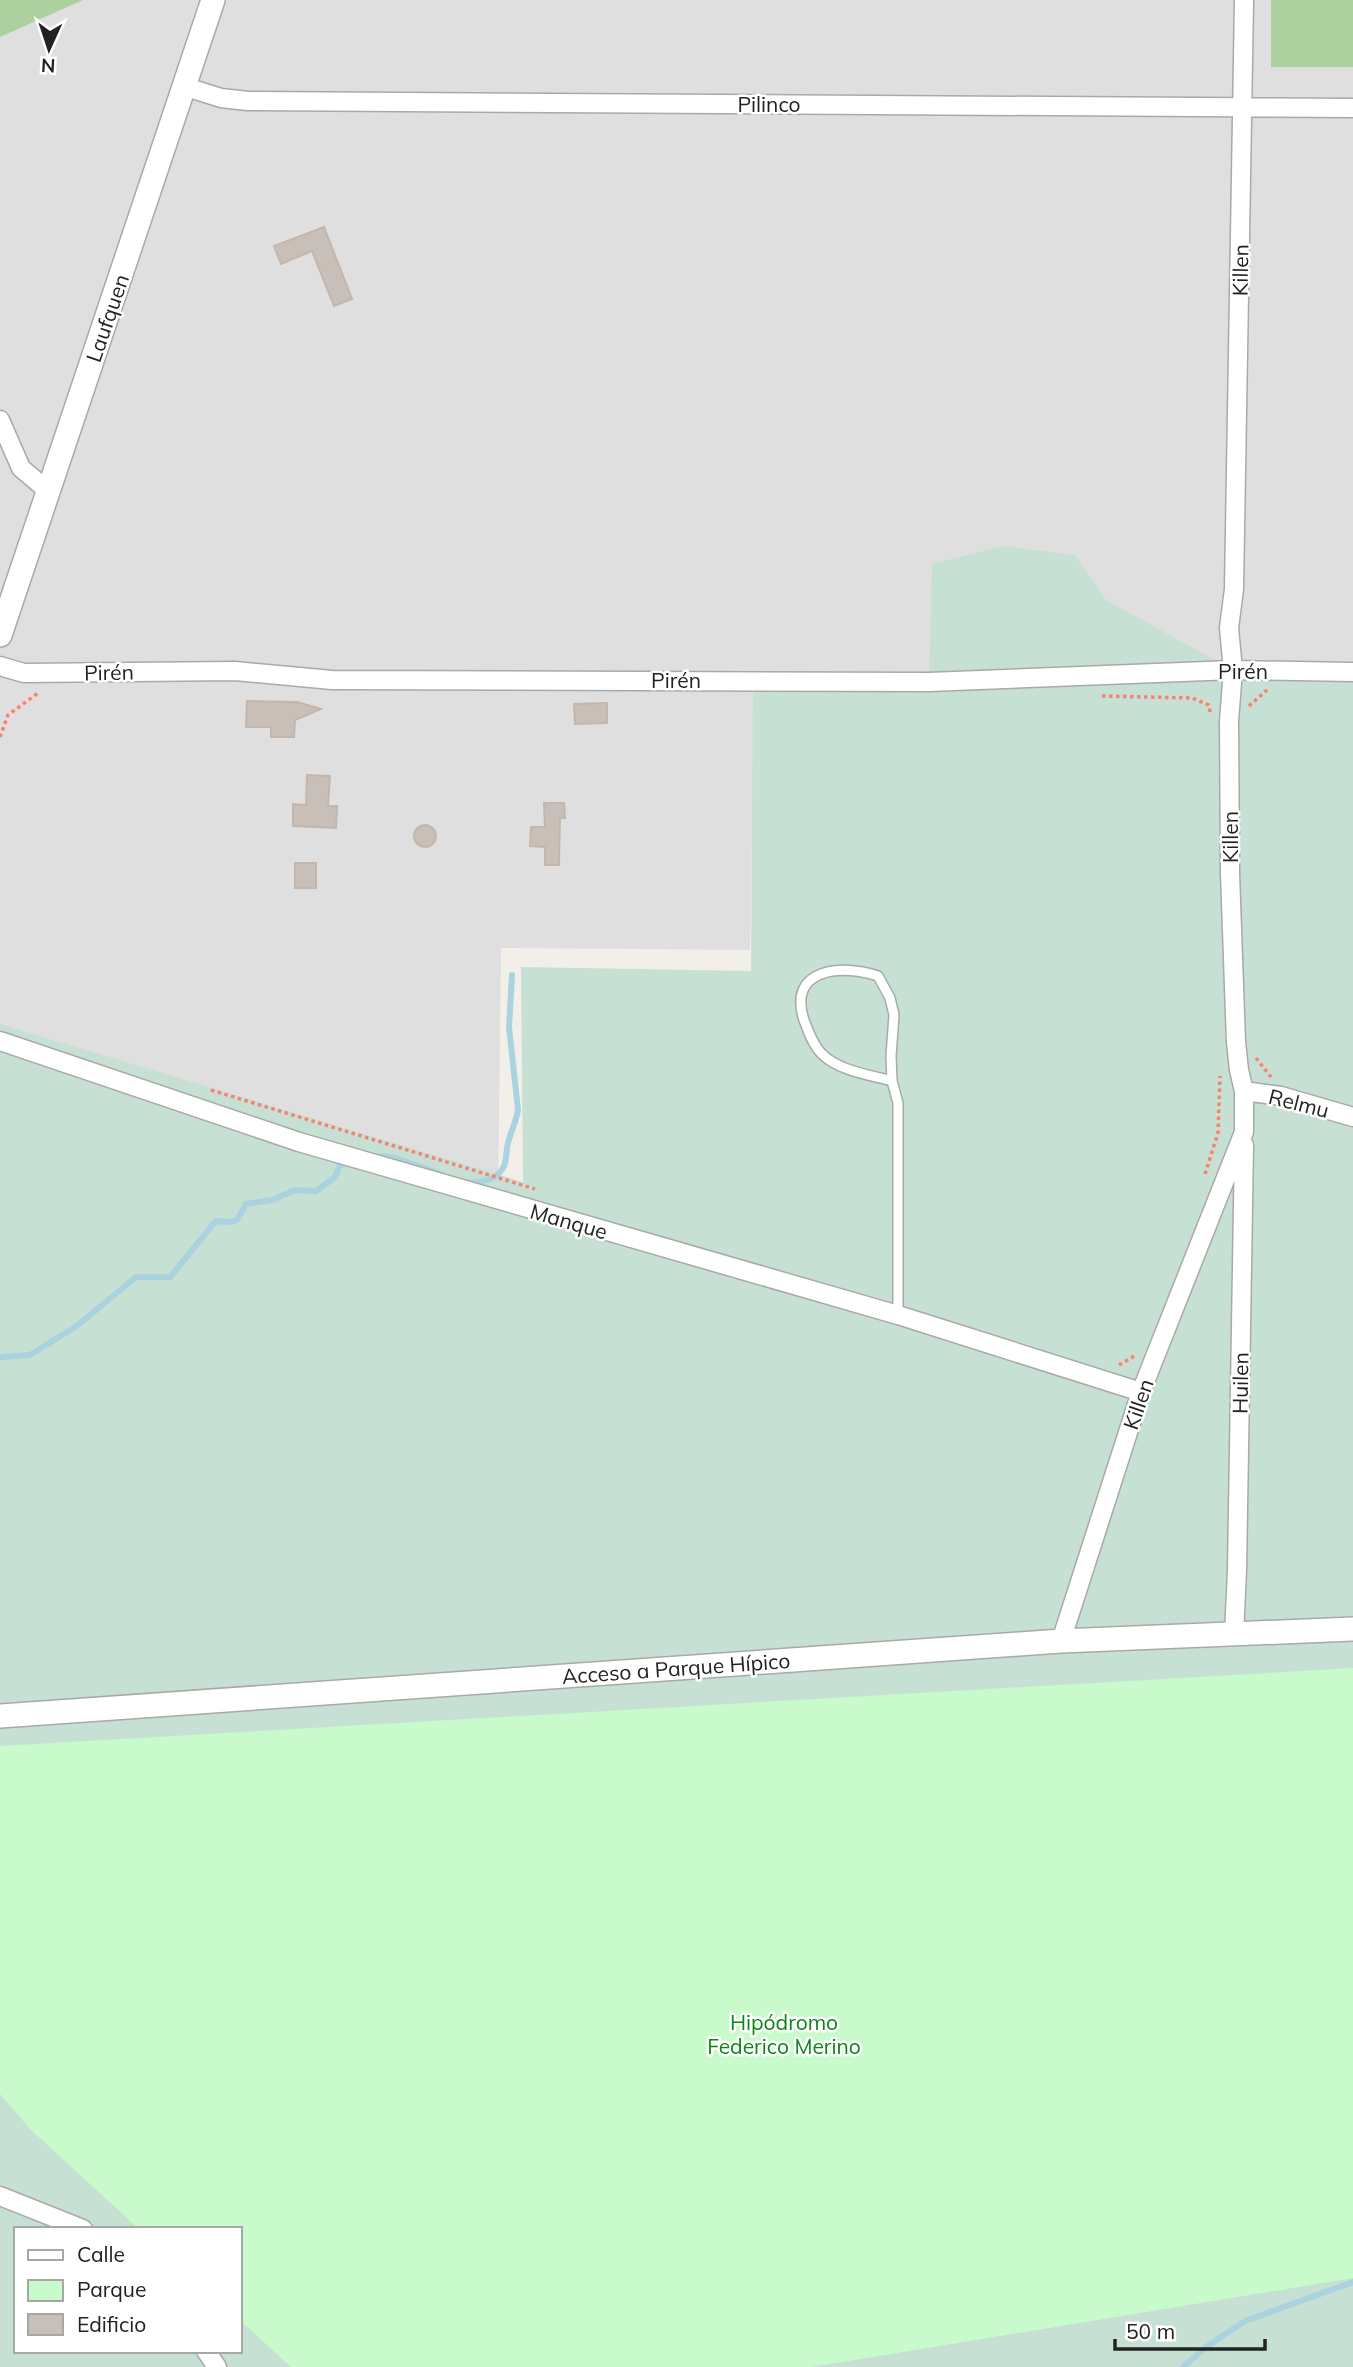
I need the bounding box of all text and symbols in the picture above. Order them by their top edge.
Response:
north arrow [14,14,84,84]
text: N [40,54,56,78]
street label: Pilinco [737,91,801,117]
street label: Killen [1227,244,1253,296]
street label: Laufquen [80,271,134,365]
street label: Pirén [1218,658,1268,684]
street label: Pirén [84,659,134,685]
street label: Pirén [651,667,701,693]
street label: Killen [1217,811,1243,863]
street label: Relmu [1266,1083,1332,1123]
street label: Manque [527,1198,611,1244]
street label: Huilen [1226,1352,1254,1414]
street label: Killen [1117,1375,1159,1433]
street label: Acceso a Parque Hípico [561,1647,791,1689]
park label: Hipódromo Federico Merino [707,2009,861,2059]
legend [14,2227,242,2353]
text: Calle [77,2241,125,2267]
text: Parque [77,2276,146,2302]
scale bar [1115,2308,1266,2352]
text: Edificio [77,2311,146,2337]
text: 50 m [1126,2318,1175,2344]

